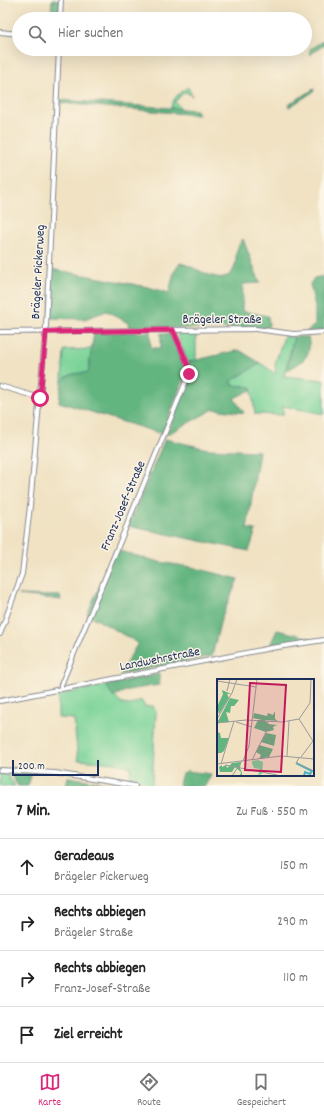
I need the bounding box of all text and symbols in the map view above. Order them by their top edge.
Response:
search box [12,12,312,56]
icon: search [26,23,48,45]
text: Hier suchen [58,23,123,45]
street label: Brägeler Pickerweg [27,224,51,320]
street label: Brägeler Straße [183,311,262,330]
route end [180,365,198,383]
route start [31,389,49,407]
street label: Franz-Josef-Straße [96,458,152,554]
street label: Landwehrstraße [118,643,202,677]
inset map [217,679,314,776]
scale bar [12,758,99,777]
text: 200 m [18,759,45,775]
text: 7 Min. [16,800,50,824]
text: Zu Fuß · 550 m [236,803,308,822]
text: Geradeaus [54,846,114,868]
icon: ahead [16,856,38,878]
text: 150 m [280,857,308,876]
text: Brägeler Pickerweg [54,868,149,887]
text: Rechts abbiegen [54,902,146,924]
icon: right [16,912,38,934]
text: 290 m [277,913,308,932]
text: Brägeler Straße [54,924,133,943]
text: Rechts abbiegen [54,958,146,980]
icon: right [16,968,38,990]
text: 110 m [283,969,308,988]
text: Franz-Josef-Straße [54,980,150,999]
icon: arrive [16,1024,38,1046]
text: Ziel erreicht [54,1024,122,1046]
tab: Karte [38,1071,61,1111]
tab: Route [137,1071,161,1111]
tab: Gespeichert [237,1071,286,1111]

